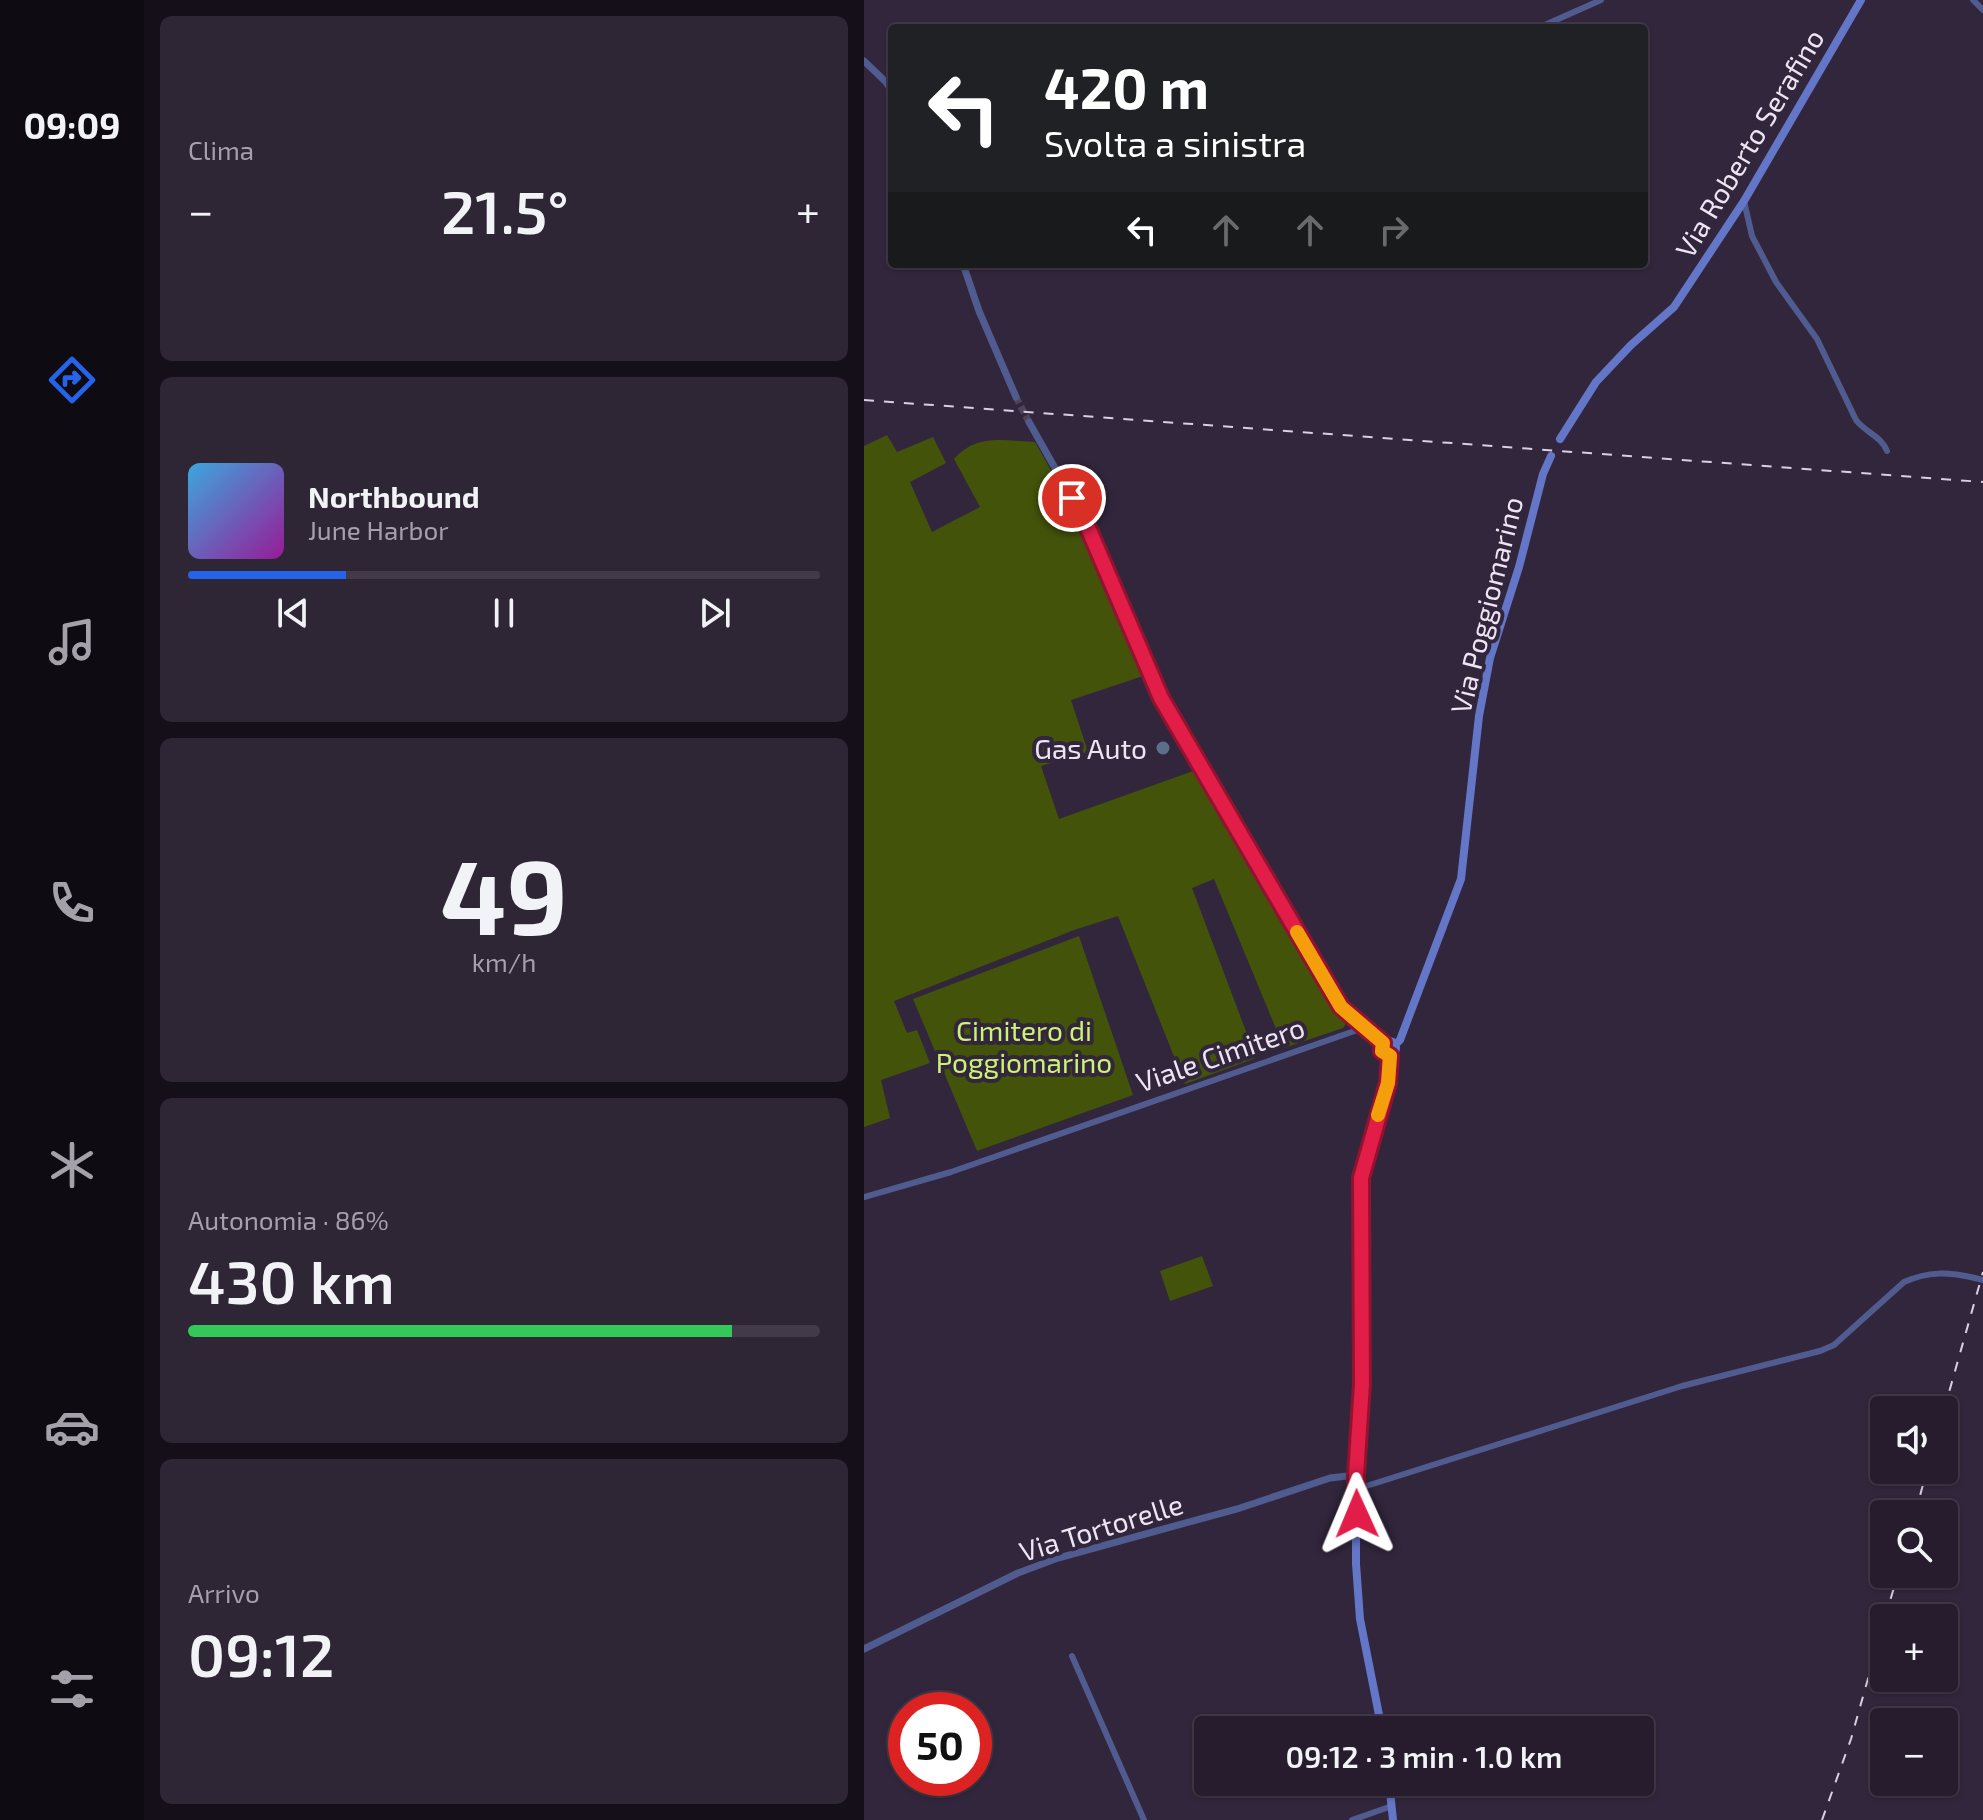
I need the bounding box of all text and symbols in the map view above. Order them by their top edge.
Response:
street label: Via Roberto Serafino [1667,23,1831,263]
text: 420 m [1044,53,1209,120]
icon: left [912,56,1016,160]
text: 09:09 [23,103,121,146]
text: Svolta a sinistra [1044,121,1306,164]
text: Clima [188,134,254,165]
text: 21.5° [441,174,569,246]
text: − [188,183,214,236]
text: + [796,183,820,236]
icon: left [1120,208,1164,252]
icon: ahead [1204,208,1248,252]
icon: ahead [1288,208,1332,252]
icon: right [1372,208,1416,252]
icon: directions [44,352,100,408]
pin [1038,464,1106,532]
icon: arrive [1050,476,1094,520]
text: Northbound [308,478,480,514]
street label: Via Poggiomarino [1443,493,1529,717]
text: June Harbor [308,514,449,545]
icon: previous [271,591,315,635]
icon: pause [482,591,526,635]
icon: next [693,591,737,635]
icon: music [44,614,100,670]
place label: Gas Auto [1034,731,1147,765]
marker: Gas Auto [1154,739,1172,757]
text: 49 [440,831,568,956]
icon: phone [44,875,100,931]
text: km/h [472,946,536,977]
street label: Viale Cimitero [1131,1009,1309,1099]
park label: Cimitero di Poggiomarino [936,1013,1112,1079]
icon: climate [44,1137,100,1193]
text: Autonomia · 86% [188,1204,389,1235]
text: 430 km [188,1244,395,1316]
map controls [1870,1396,1958,1796]
button: sound [1870,1396,1958,1484]
icon: car [44,1399,100,1455]
position arrow [1315,1472,1399,1556]
street label: Via Tortorelle [1015,1486,1187,1568]
button: search [1870,1500,1958,1588]
text: Arrivo [188,1577,260,1608]
button: + [1870,1604,1958,1692]
text: 09:12 [188,1617,334,1689]
icon: filters [44,1661,100,1717]
speed limit sign: 50 [888,1692,992,1796]
button: − [1870,1708,1958,1796]
text: 09:12 · 3 min · 1.0 km [1286,1738,1562,1774]

